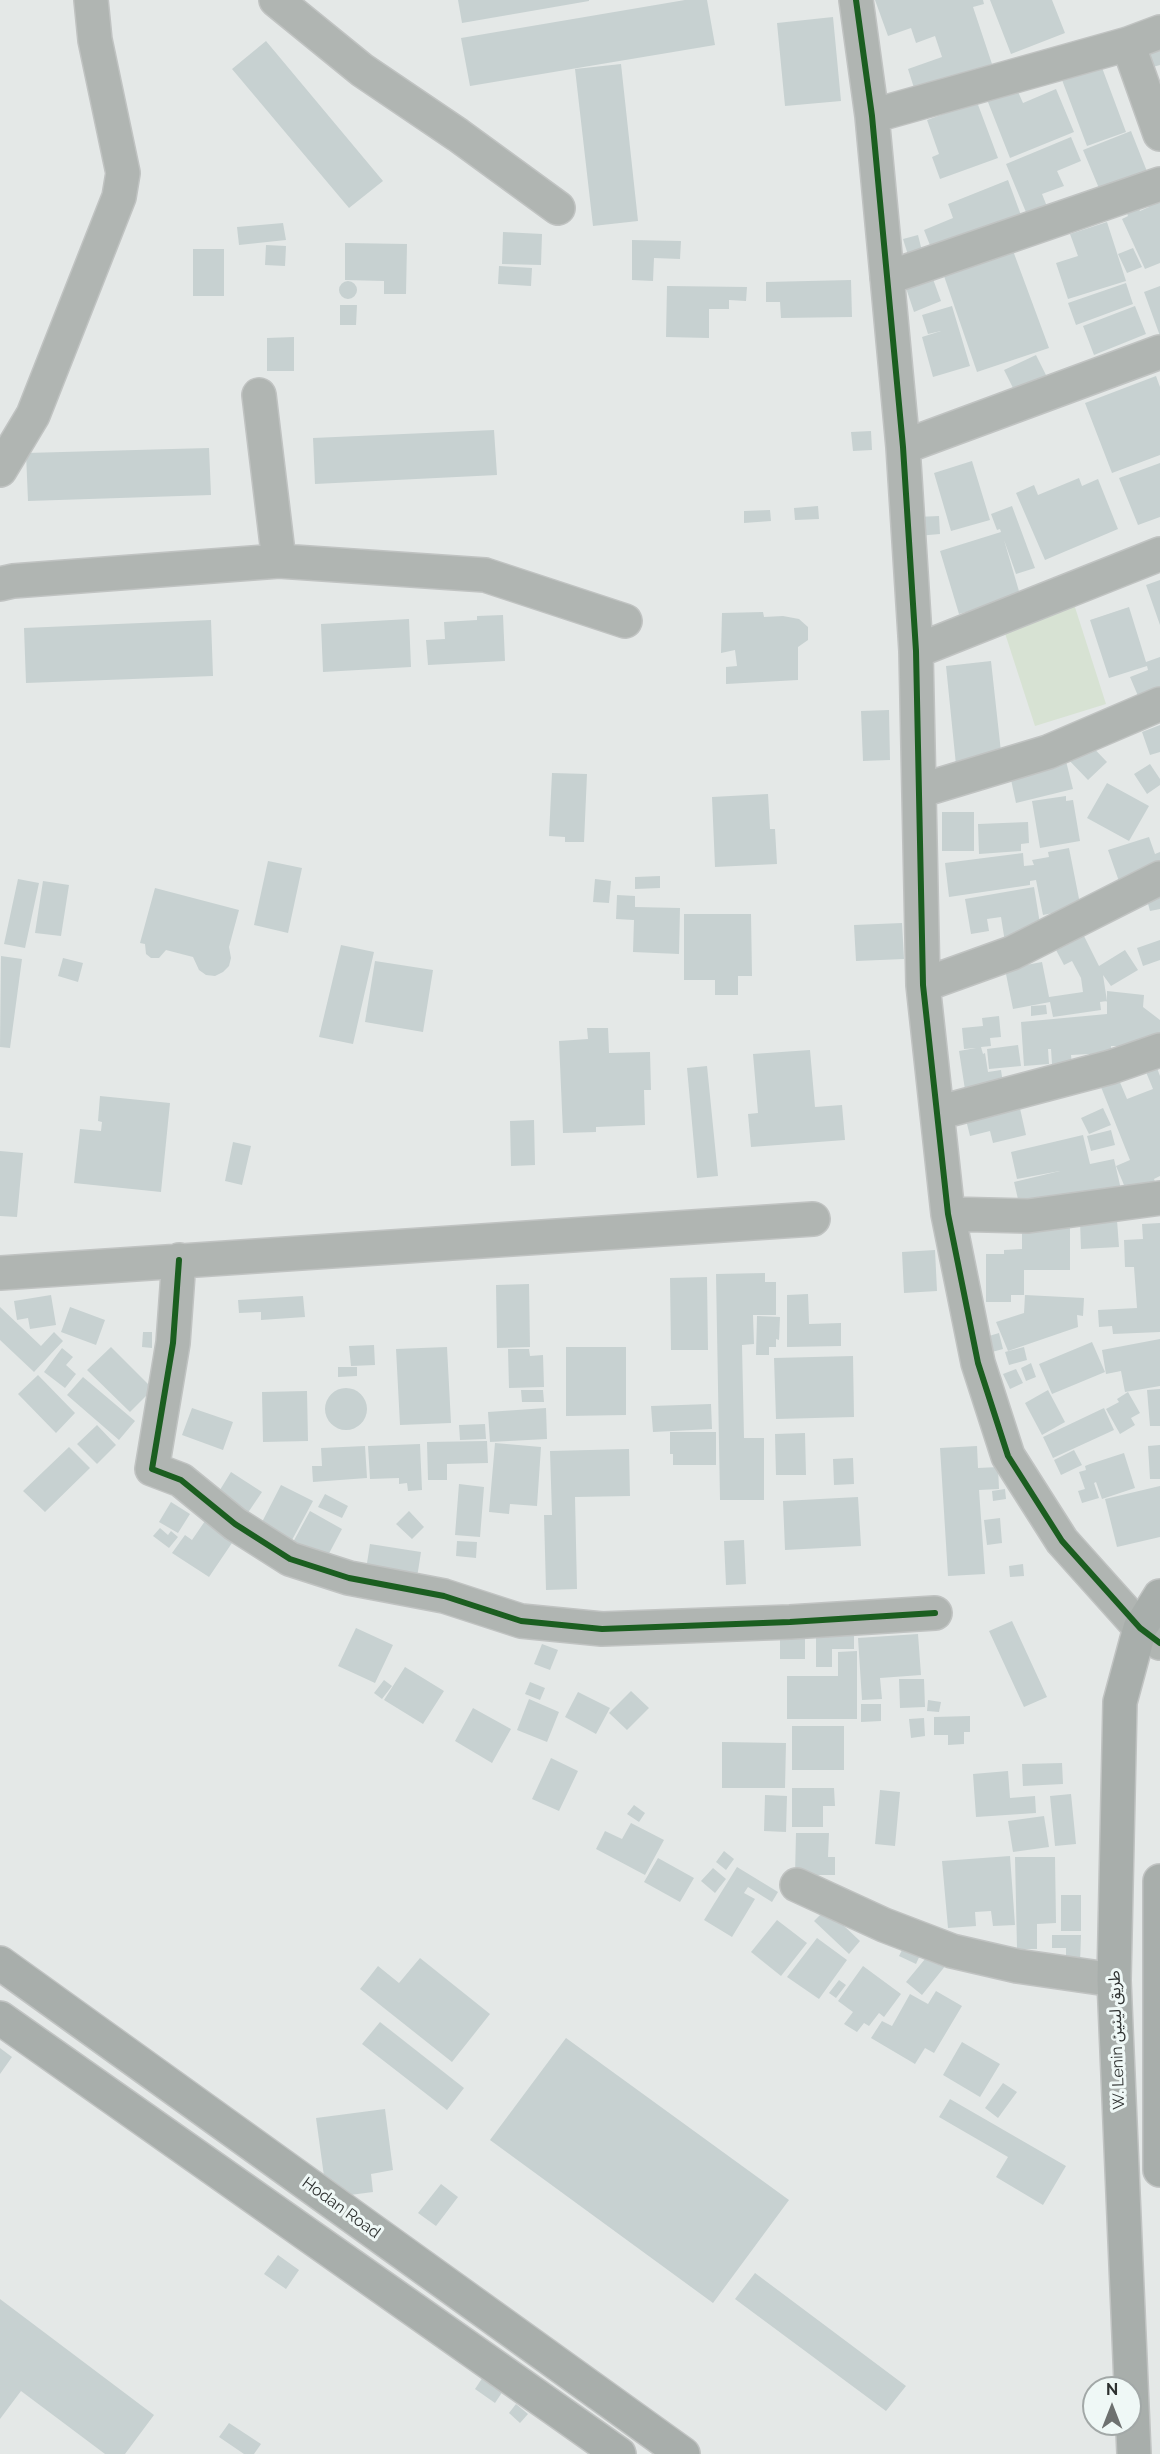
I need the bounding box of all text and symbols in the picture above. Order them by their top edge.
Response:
street label: W. Lenin طريق لينين [1105,1970,1129,2110]
street label: Hodan Road [298,2173,384,2243]
north arrow [1082,2376,1142,2436]
text: N [1106,2380,1118,2399]

